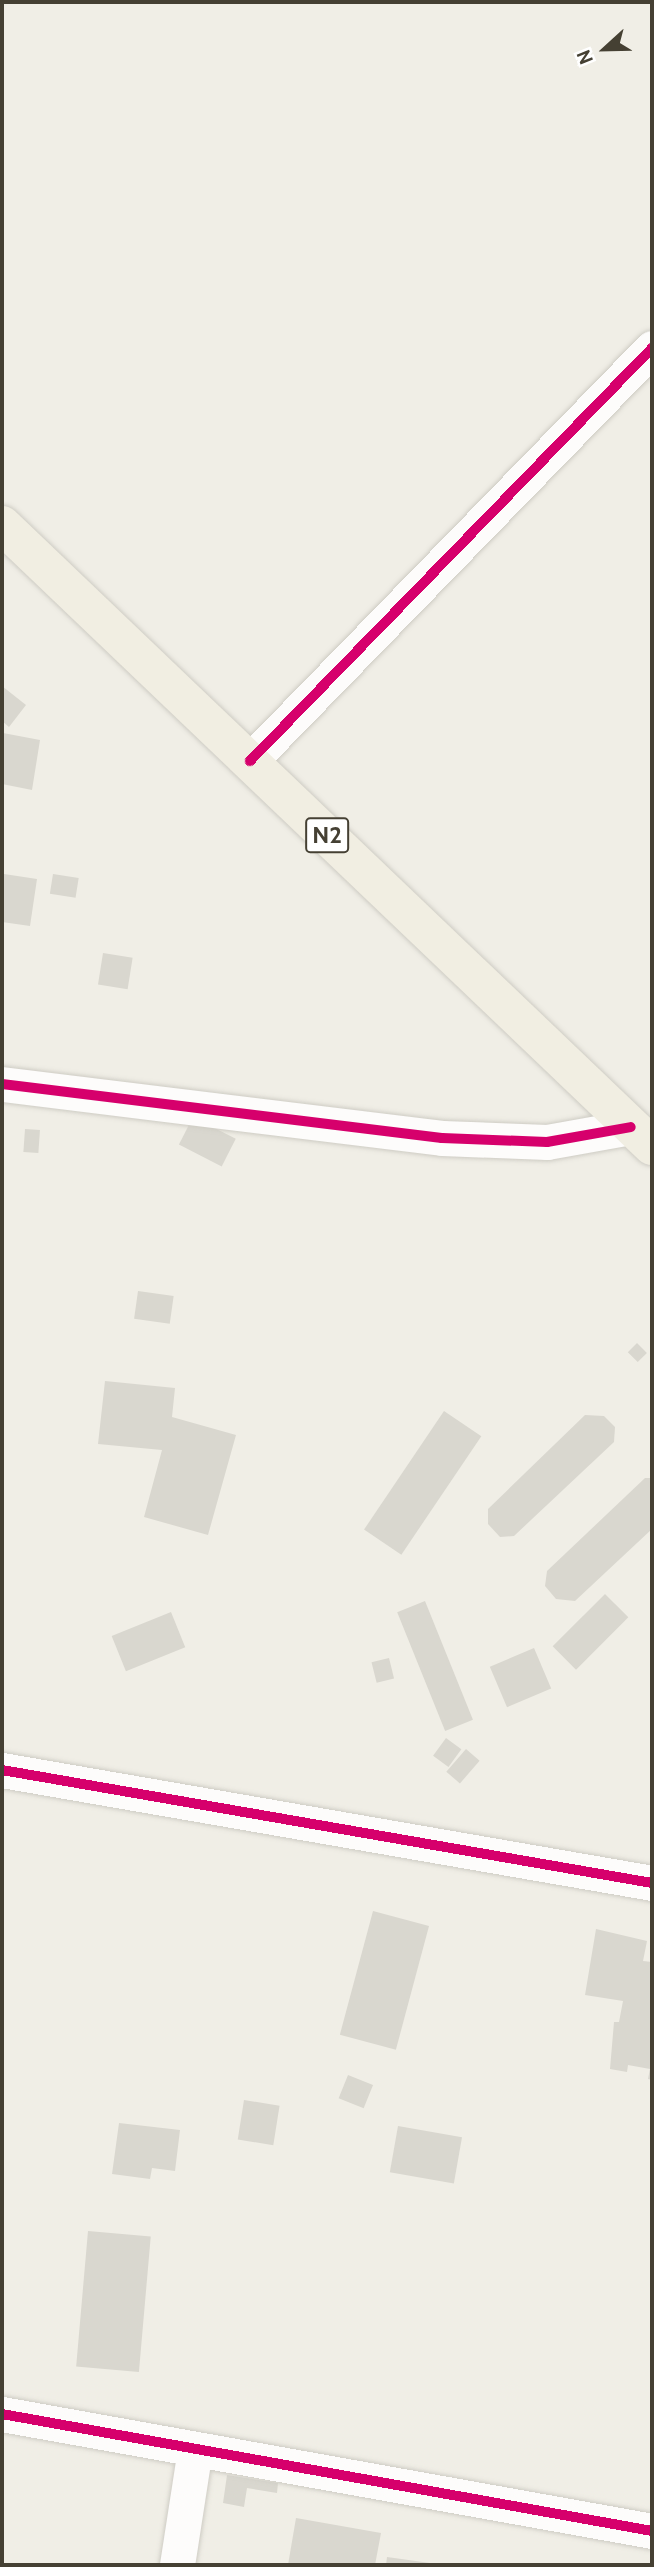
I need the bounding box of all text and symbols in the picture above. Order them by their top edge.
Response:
north arrow [570,14,640,84]
text: N [572,47,598,68]
road number: N2 [304,814,350,856]

